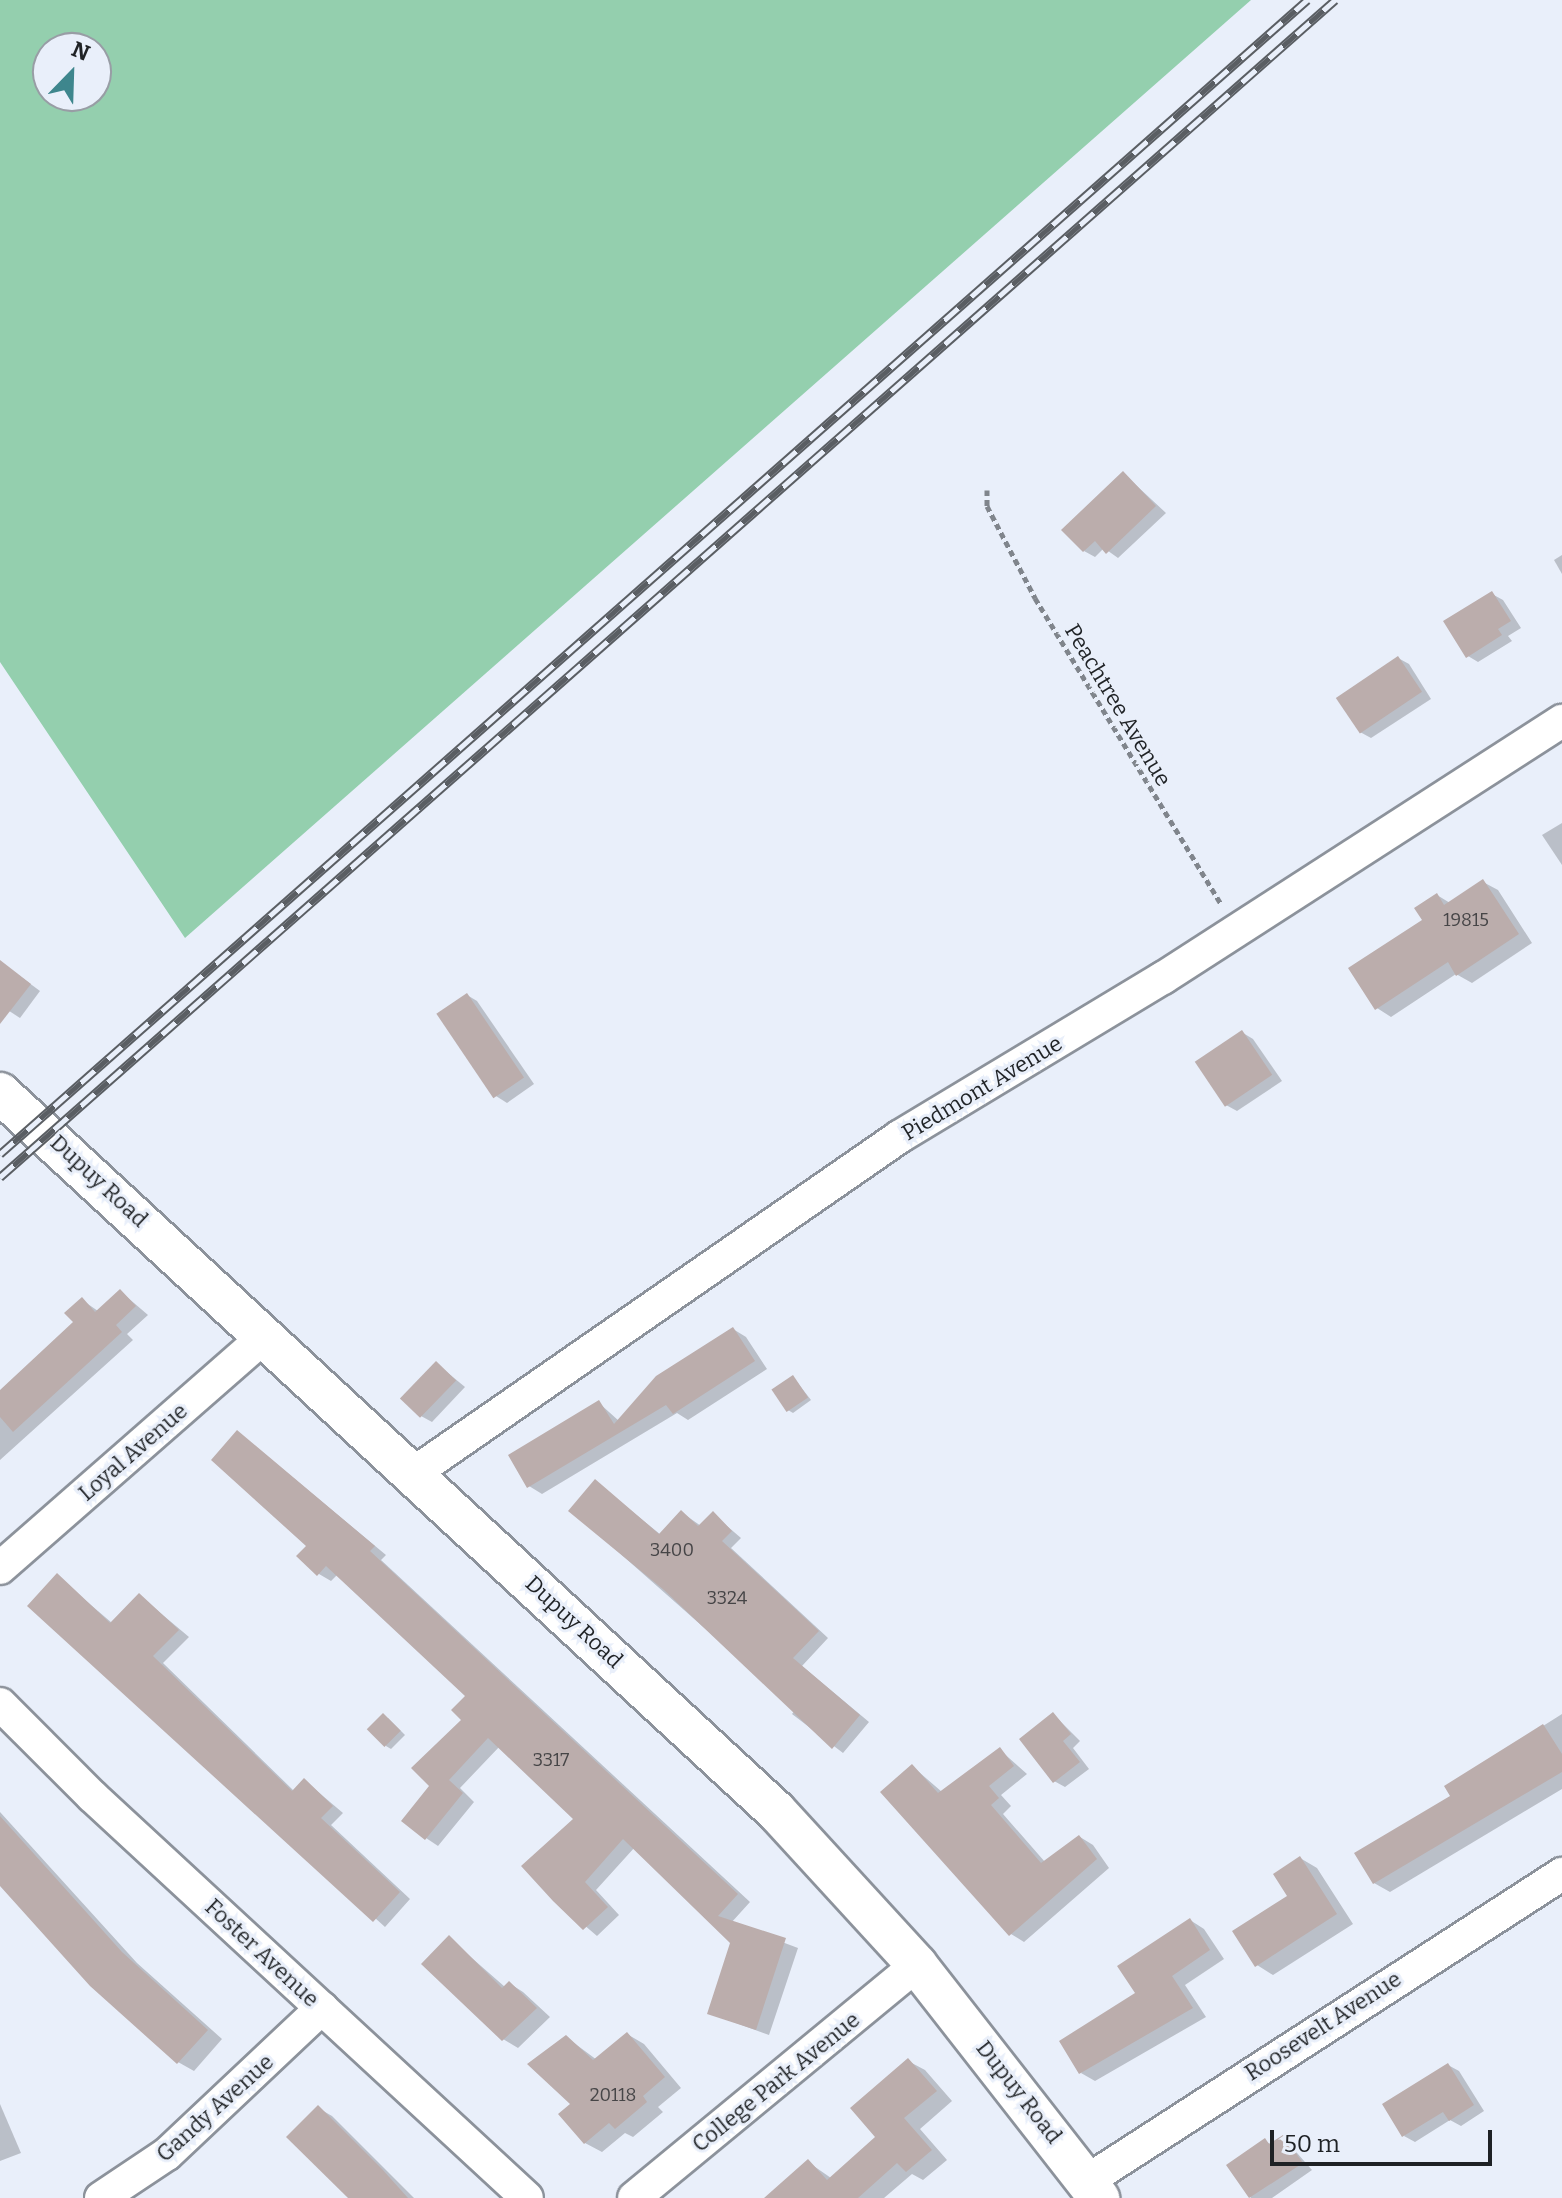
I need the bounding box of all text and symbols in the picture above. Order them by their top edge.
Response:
north arrow [32,32,112,112]
text: N [68,36,94,67]
street label: Peachtree Avenue [1059,619,1177,791]
house number: 19815 [1443,909,1489,931]
street label: Piedmont Avenue [897,1030,1067,1146]
street label: Dupuy Road [45,1129,153,1233]
street label: Loyal Avenue [73,1398,193,1506]
house number: 3400 [650,1539,694,1561]
street label: Dupuy Road [520,1570,628,1674]
house number: 3324 [707,1587,747,1609]
house number: 3317 [533,1749,569,1771]
street label: Foster Avenue [200,1894,324,2012]
street label: Roosevelt Avenue [1240,1966,1406,2086]
street label: College Park Avenue [687,2006,865,2158]
street label: Dupuy Road [971,2035,1067,2149]
street label: Gandy Avenue [151,2049,279,2167]
house number: 20118 [590,2084,636,2106]
scale bar [1274,2114,1496,2164]
text: 50 m [1284,2130,1340,2158]

